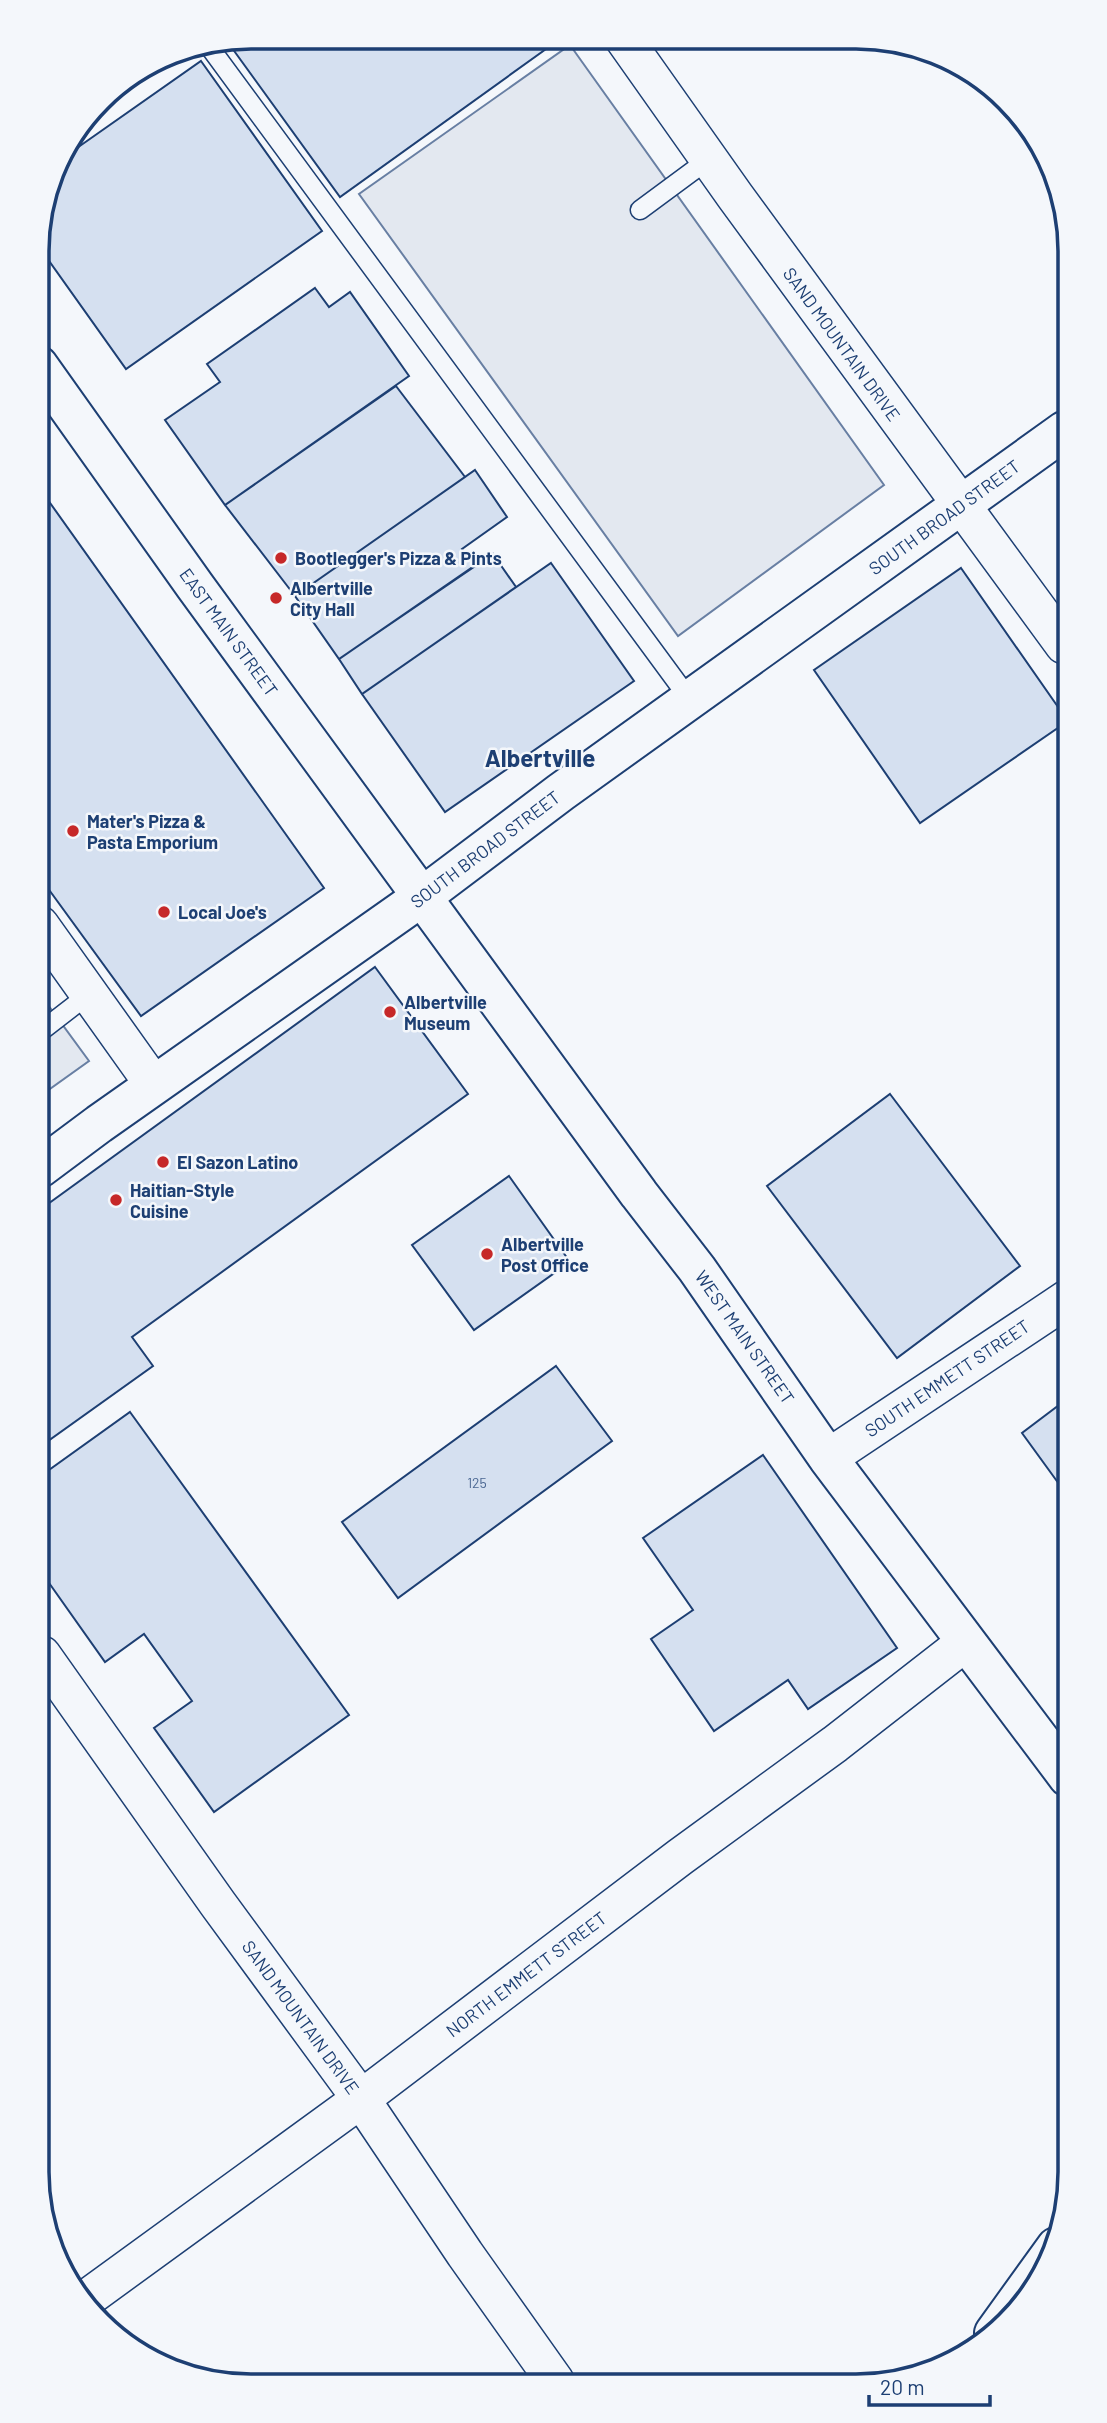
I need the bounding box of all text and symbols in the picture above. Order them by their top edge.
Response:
street label: SAND MOUNTAIN DRIVE [779,263,905,425]
street label: SOUTH BROAD STREET [864,455,1024,579]
place label: Bootlegger's Pizza & Pints [295,547,502,569]
marker: Bootlegger's Pizza & Pints [273,550,289,566]
street label: EAST MAIN STREET [175,564,283,700]
place label: Albertville City Hall [290,577,373,620]
marker: Albertville City Hall [268,590,284,606]
district label: Albertville [485,743,595,772]
street label: SOUTH BROAD STREET [406,786,564,912]
place label: Mater's Pizza & Pasta Emporium [87,810,218,853]
marker: Mater's Pizza & Pasta Emporium [65,823,81,839]
place label: Local Joe's [178,901,267,923]
marker: Local Joe's [156,904,172,920]
place label: Albertville Museum [404,991,487,1034]
marker: Albertville Museum [382,1004,398,1020]
place label: El Sazon Latino [177,1151,298,1173]
marker: El Sazon Latino [155,1154,171,1170]
place label: Haitian-Style Cuisine [130,1179,235,1222]
marker: Haitian-Style Cuisine [108,1192,124,1208]
place label: Albertville Post Office [501,1233,589,1276]
marker: Albertville Post Office [479,1246,495,1262]
street label: WEST MAIN STREET [691,1266,799,1408]
street label: SOUTH EMMETT STREET [860,1315,1034,1441]
house number: 125 [467,1474,487,1491]
street label: NORTH EMMETT STREET [442,1907,610,2041]
street label: SAND MOUNTAIN DRIVE [238,1936,364,2098]
scale bar [869,2364,990,2408]
text: 20 m [880,2374,925,2399]

